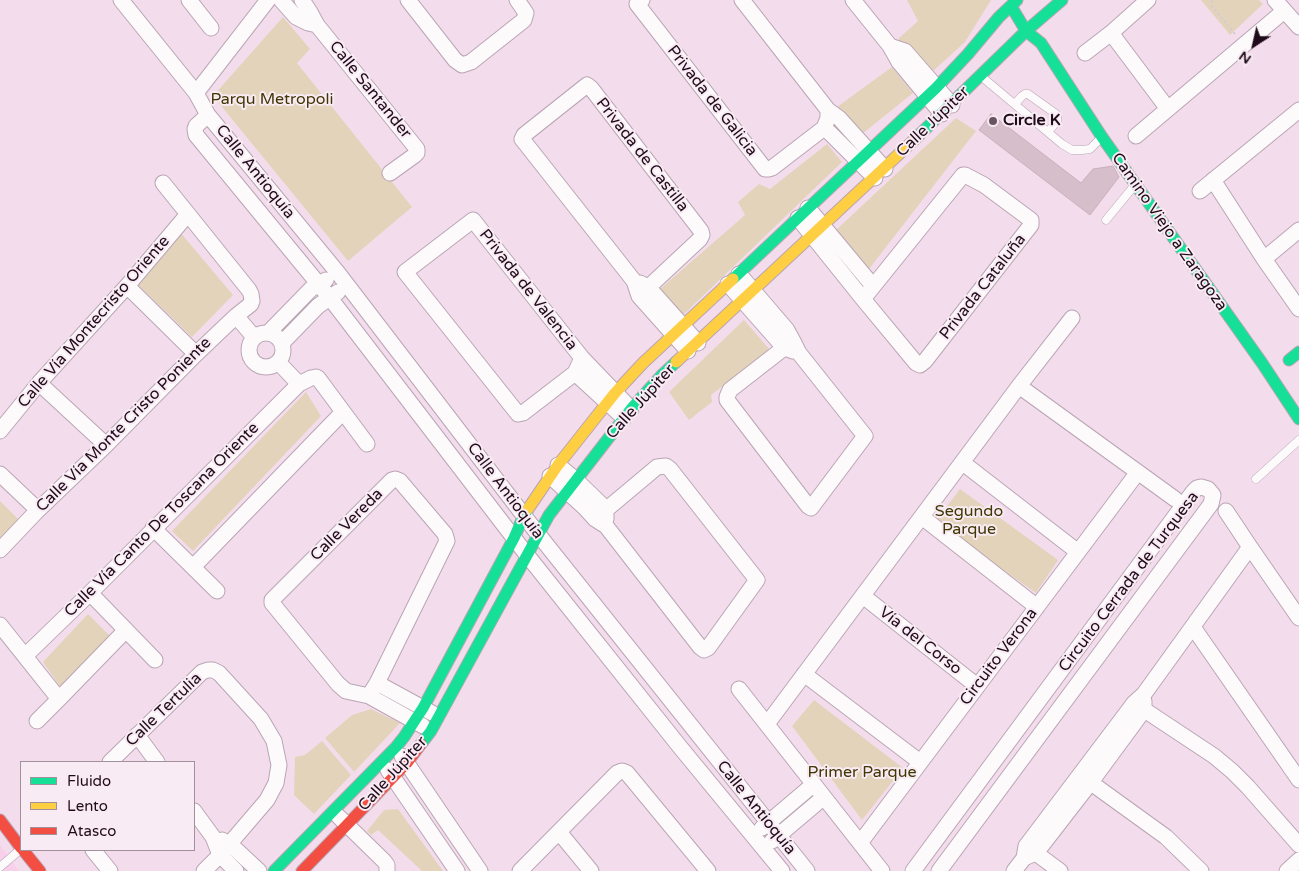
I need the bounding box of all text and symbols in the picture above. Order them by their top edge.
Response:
north arrow [1229,20,1279,70]
street label: Calle Santander [325,37,415,143]
street label: Privada de Galicia [663,42,761,160]
text: N [1236,48,1255,68]
street label: Calle Júpiter [893,83,973,161]
park label: Parqu Metropoli [210,90,334,110]
street label: Privada de Castilla [592,94,692,216]
place label: Circle K [1003,111,1060,131]
marker: Circle K [987,115,999,127]
street label: Calle Antioquía [211,121,299,223]
street label: Camino Viejo a Zaragoza [1107,149,1231,315]
street label: Privada de Valencia [475,226,581,354]
street label: Privada Cataluña [936,230,1030,344]
street label: Calle Vía Montecristo Oriente [14,232,174,412]
street label: Calle Vía Monte Cristo Poniente [33,334,215,516]
street label: Calle Júpiter [602,361,680,443]
street label: Calle Vía Canto De Toscana Oriente [61,419,263,621]
street label: Calle Antioquía [463,439,547,543]
street label: Calle Vereda [307,485,387,565]
street label: Circuito Cerrada de Turquesa [1055,488,1203,676]
park label: Segundo Parque [935,502,1003,540]
street label: Vía del Corso [875,603,965,679]
street label: Circuito Verona [956,605,1042,709]
street label: Calle Tertulia [122,669,206,751]
street label: Calle Júpiter [354,733,432,815]
street label: Calle Antioquía [712,757,800,859]
legend [20,761,195,851]
park label: Primer Parque [808,763,916,783]
text: Fluido [67,772,111,790]
text: Lento [67,797,108,815]
text: Atasco [67,822,116,840]

